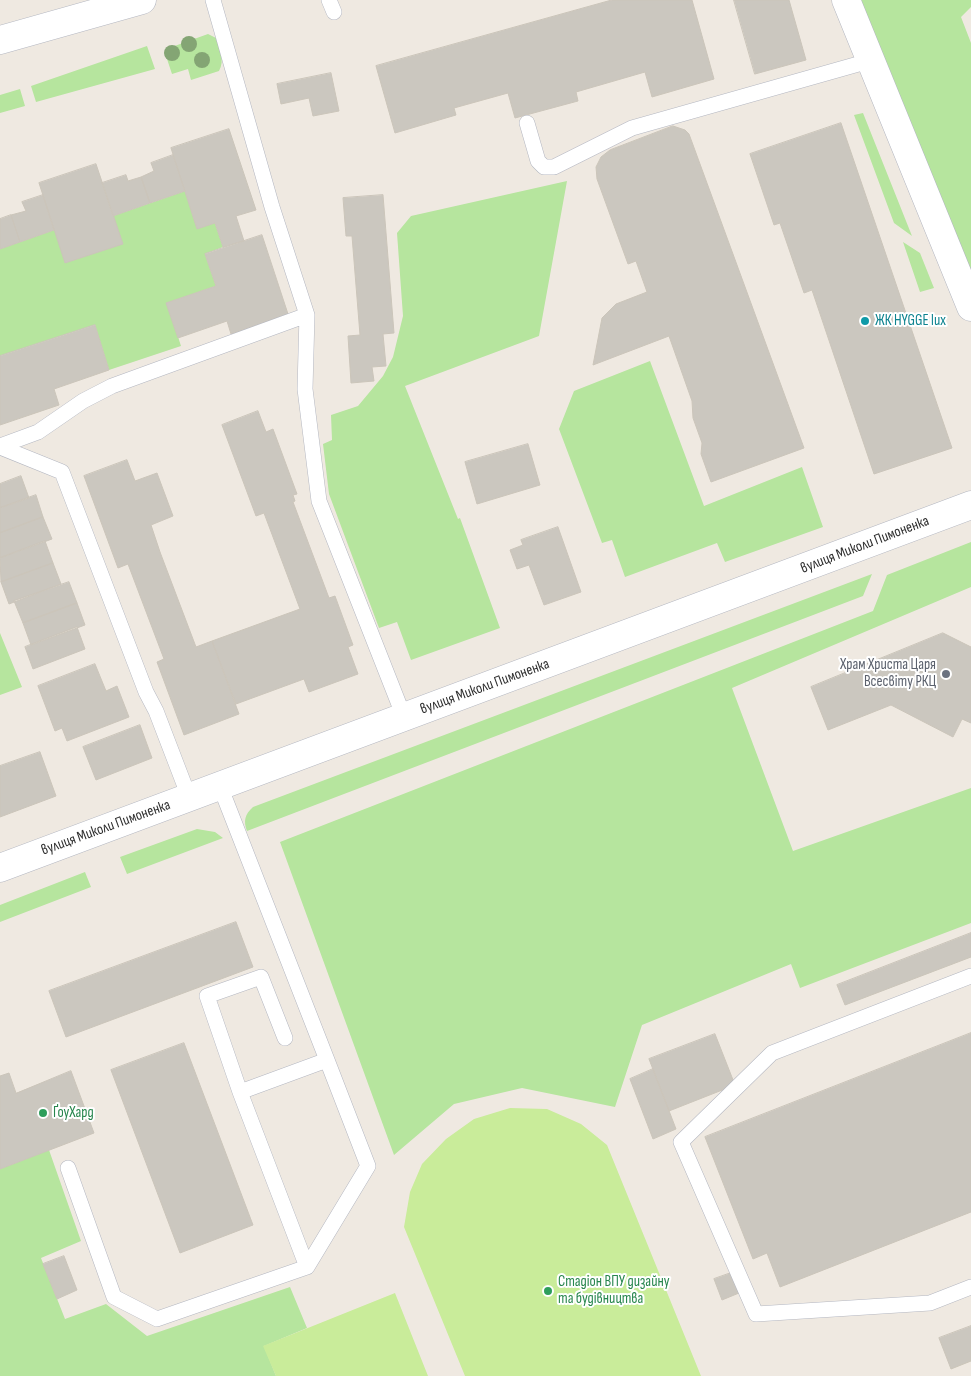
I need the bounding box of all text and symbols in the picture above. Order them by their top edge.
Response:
place label: ЖК HYGGE lux [875,312,946,330]
marker: ЖК HYGGE lux [859,315,871,327]
street label: вулиця Миколи Пимоненка [798,512,932,578]
street label: вулиця Миколи Пимоненка [418,655,552,719]
place label: Храм Христа Царя Всесвіту РКЦ [840,656,936,691]
marker: Храм Христа Царя Всесвіту РКЦ [940,668,952,680]
street label: вулиця Миколи Пимоненка [39,796,173,860]
place label: ҐоуХард [53,1104,94,1122]
marker: ҐоуХард [37,1107,49,1119]
place label: Стадіон ВПУ дизайну та будівництва [558,1273,669,1308]
marker: Стадіон ВПУ дизайну та будівництва [542,1285,554,1297]

